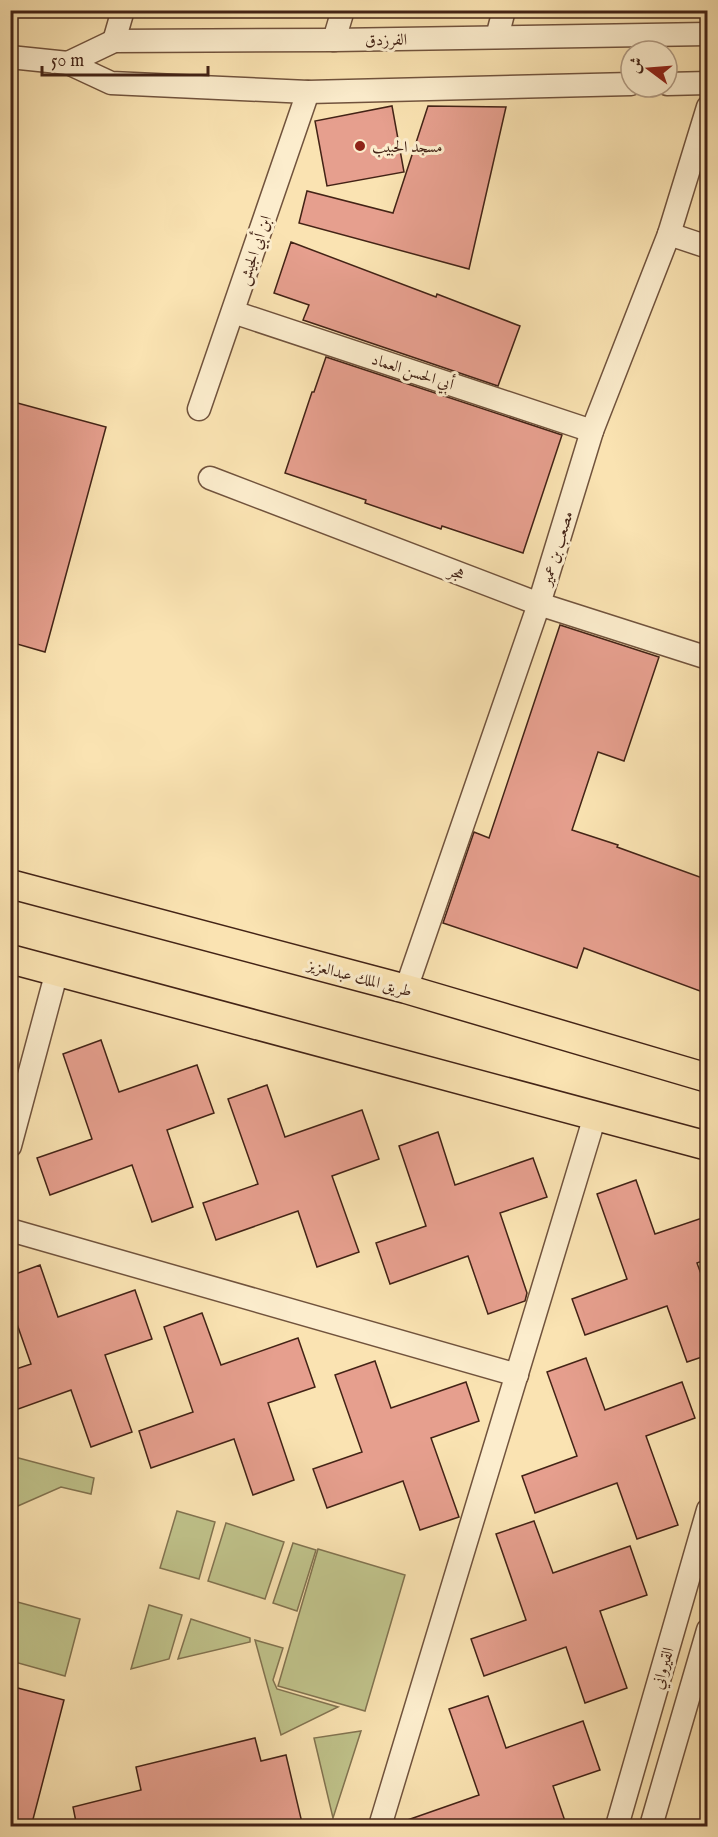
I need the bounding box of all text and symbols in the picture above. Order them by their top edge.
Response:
street label: الفرزدق [365,31,407,51]
scale bar [42,39,208,77]
north arrow [619,39,679,99]
text: 50 m [51,50,84,73]
text: ش [625,55,648,76]
place label: مسجد الحبيب [372,138,442,158]
marker: مسجد الحبيب [353,139,367,153]
street label: ابن أبي الجيش [232,212,278,289]
street label: أبي الحسن العماد [368,347,457,397]
street label: مصعب بن عمير [537,509,579,590]
street label: هجر [443,561,467,586]
street label: طريق الملك عبدالعزيز [303,955,414,1002]
street label: القيرواني [648,1645,680,1692]

